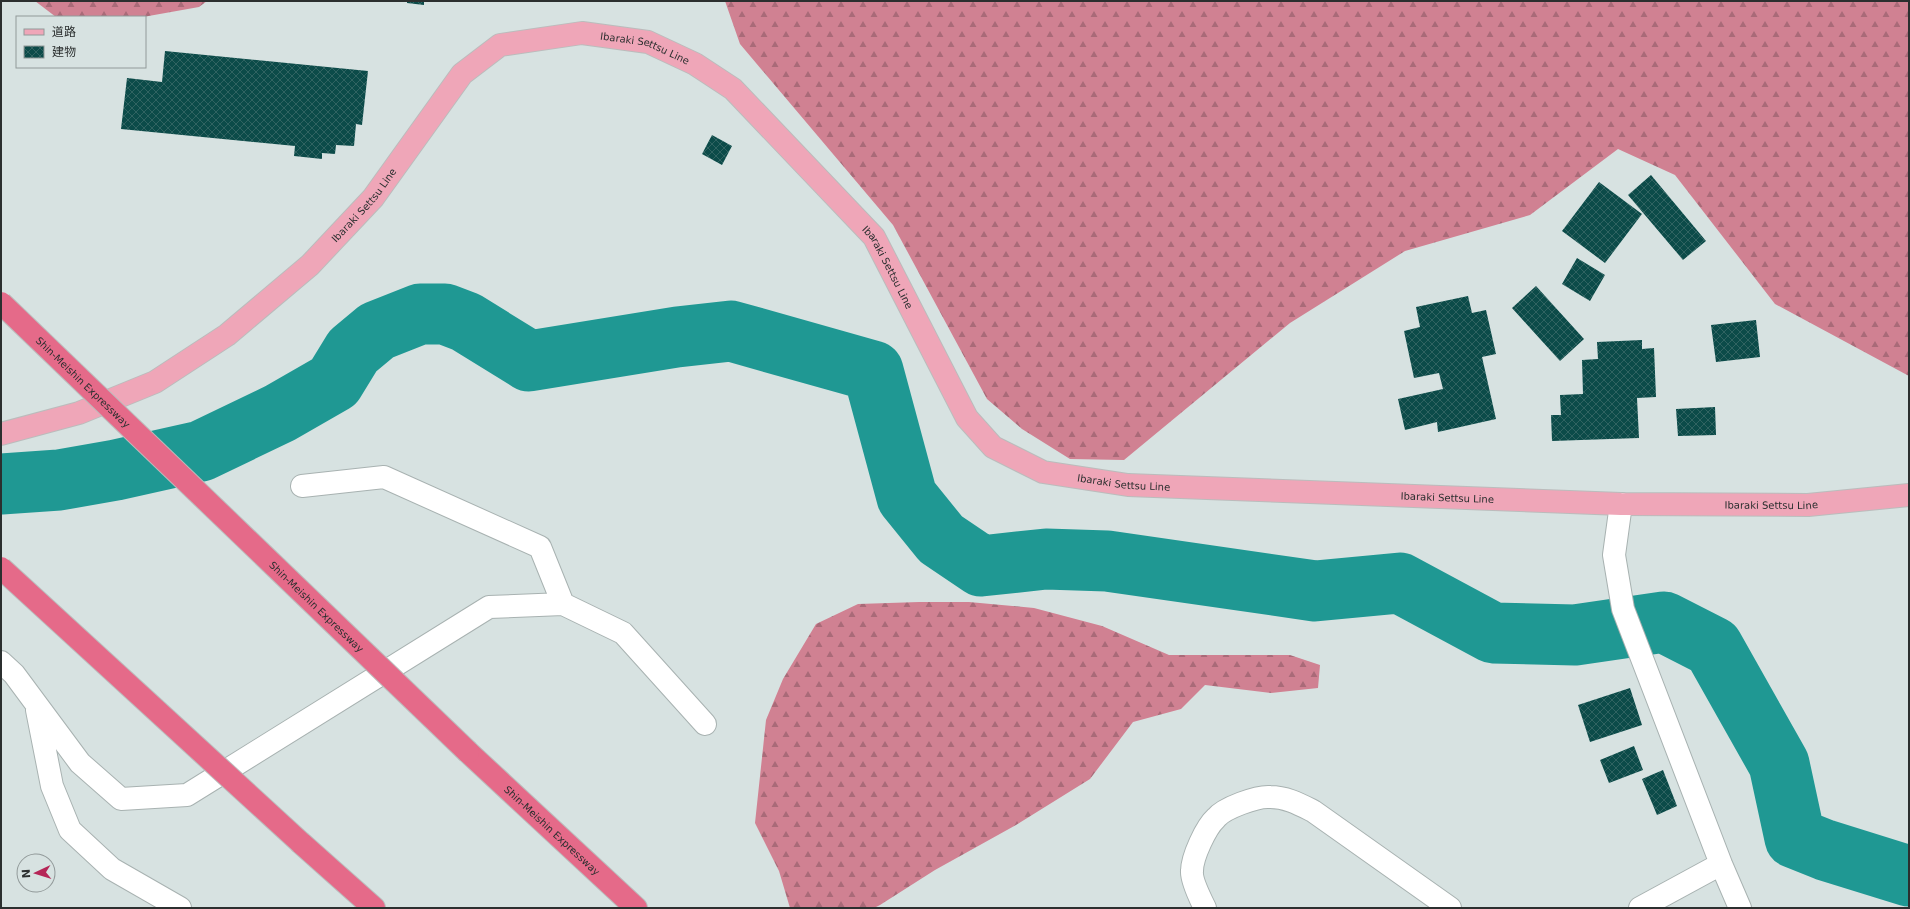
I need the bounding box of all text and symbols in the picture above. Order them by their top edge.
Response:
legend [16,16,146,68]
text: 道路 [52,25,76,39]
street label: Ibaraki Settsu Line [600,31,691,67]
text: 建物 [52,45,76,59]
street label: Ibaraki Settsu Line [330,166,398,244]
street label: Ibaraki Settsu Line [860,224,915,311]
street label: Shin-Meishin Expressway [34,335,132,430]
street label: Ibaraki Settsu Line [1077,472,1170,493]
street label: Ibaraki Settsu Line [1400,491,1494,505]
street label: Ibaraki Settsu Line [1724,499,1818,511]
street label: Shin-Meishin Expressway [267,559,366,655]
street label: Shin-Meishin Expressway [502,784,602,878]
north arrow [16,853,56,893]
text: N [20,869,33,879]

